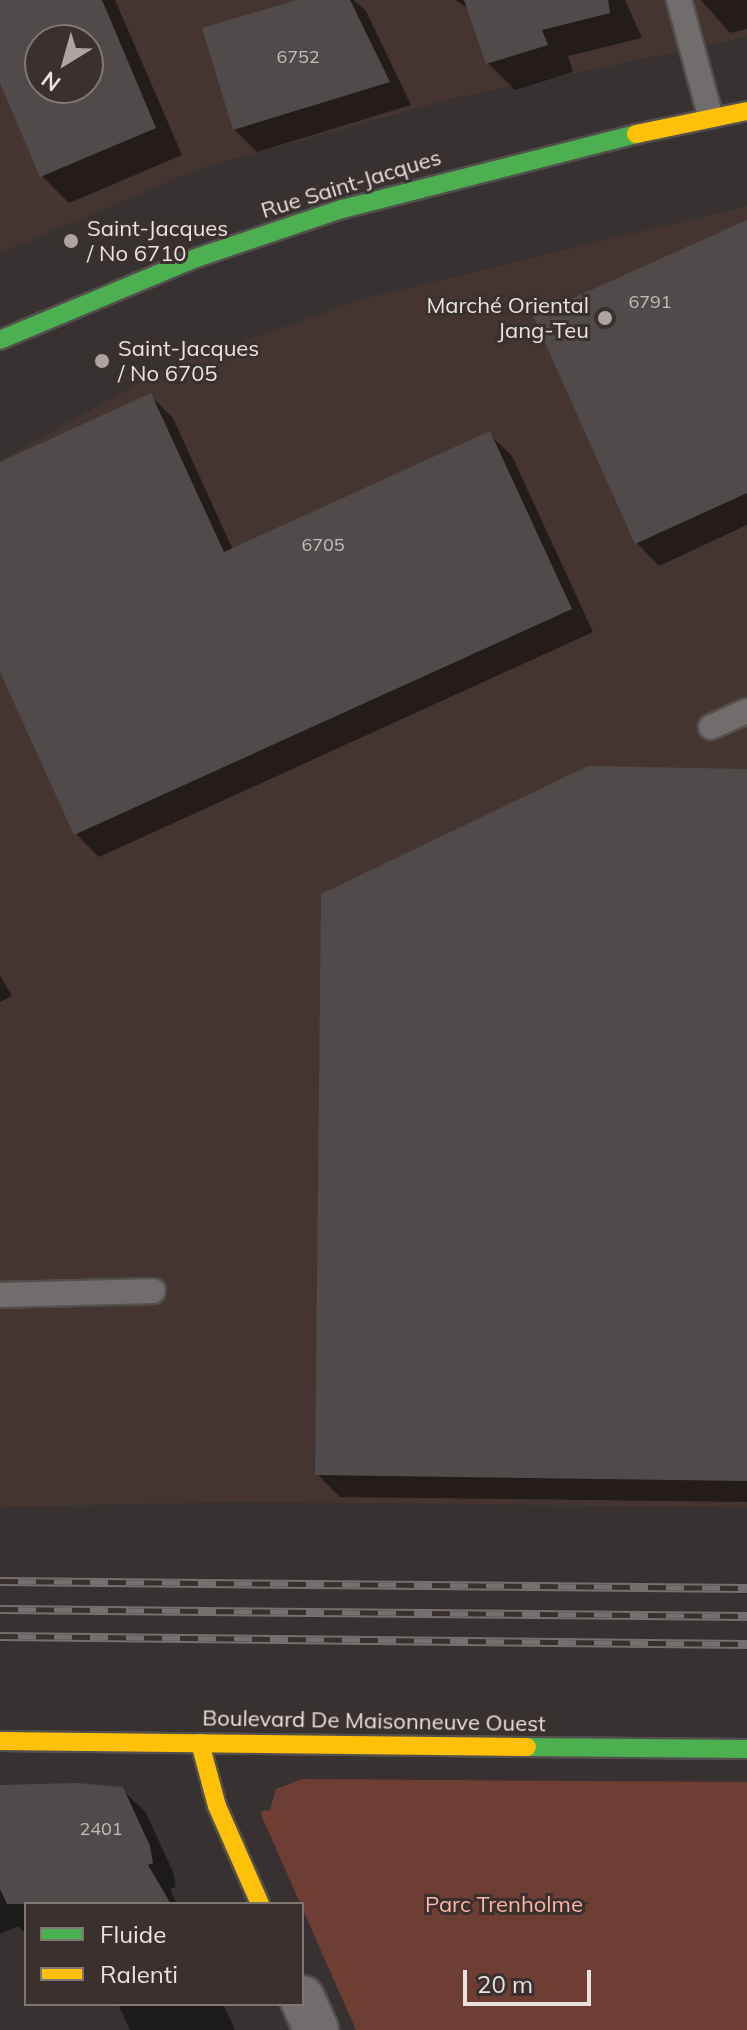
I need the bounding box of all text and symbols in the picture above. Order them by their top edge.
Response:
north arrow [24,24,104,104]
house number: 6752 [276,46,320,68]
text: N [36,65,66,98]
street label: Rue Saint-Jacques [258,144,444,224]
place label: Saint-Jacques / No 6710 [87,215,228,266]
marker: Saint-Jacques / No 6710 [62,232,80,250]
house number: 6791 [628,291,672,313]
place label: Marché Oriental Jang-Teu [426,292,589,344]
marker: Marché Oriental Jang-Teu [596,309,614,327]
place label: Saint-Jacques / No 6705 [118,335,259,386]
marker: Saint-Jacques / No 6705 [93,352,111,370]
house number: 6705 [301,534,345,556]
street label: Boulevard De Maisonneuve Ouest [202,1705,546,1737]
house number: 2401 [79,1818,123,1840]
park label: Parc Trenholme [425,1892,583,1918]
legend [24,1902,304,2006]
text: Fluide [100,1919,166,1949]
scale bar [467,1954,595,2004]
text: Ralenti [100,1959,178,1989]
text: 20 m [477,1969,533,1999]

